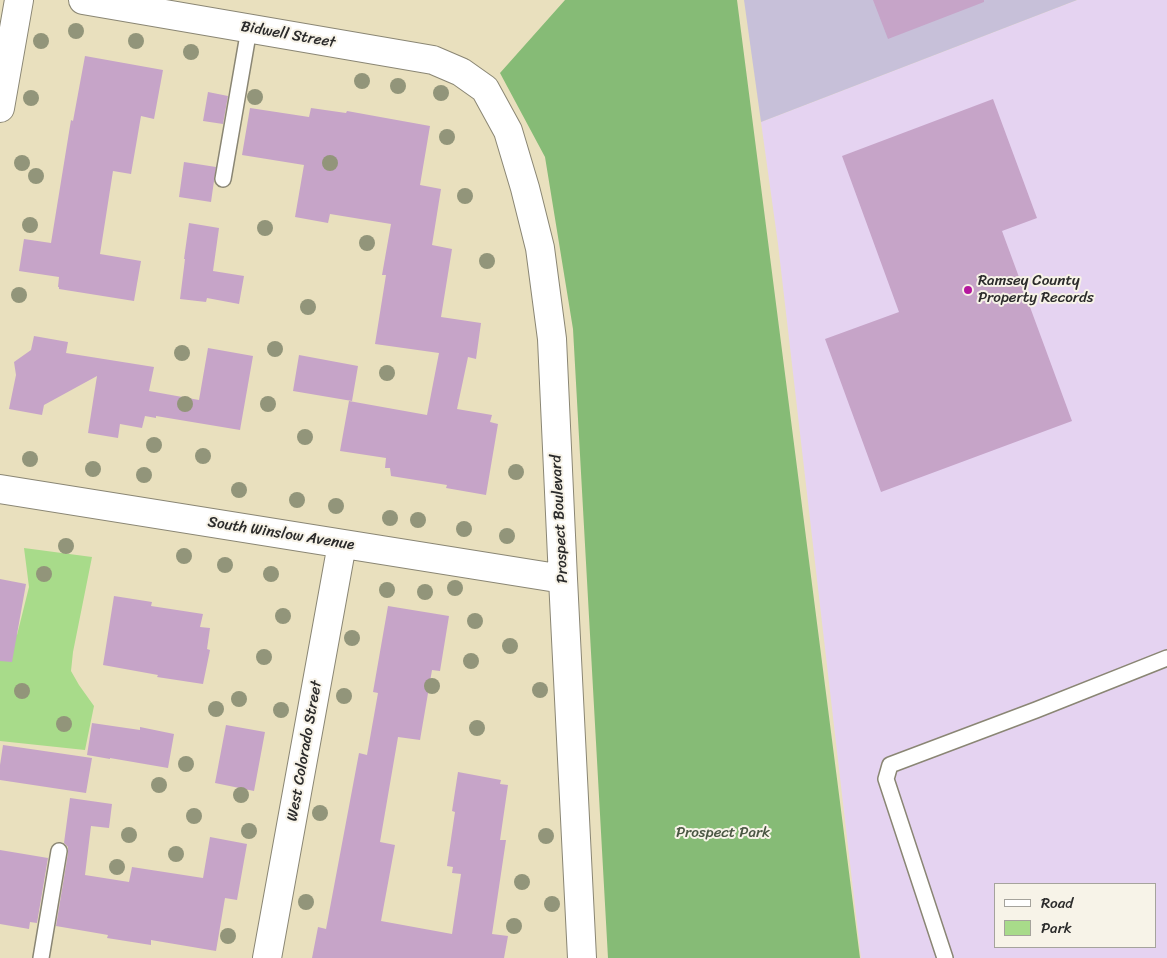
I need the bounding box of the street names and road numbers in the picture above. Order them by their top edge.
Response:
street label: Bidwell Street [239,18,337,52]
street label: Prospect Boulevard [548,454,572,584]
street label: South Winslow Avenue [206,514,356,554]
street label: West Colorado Street [284,679,326,823]

